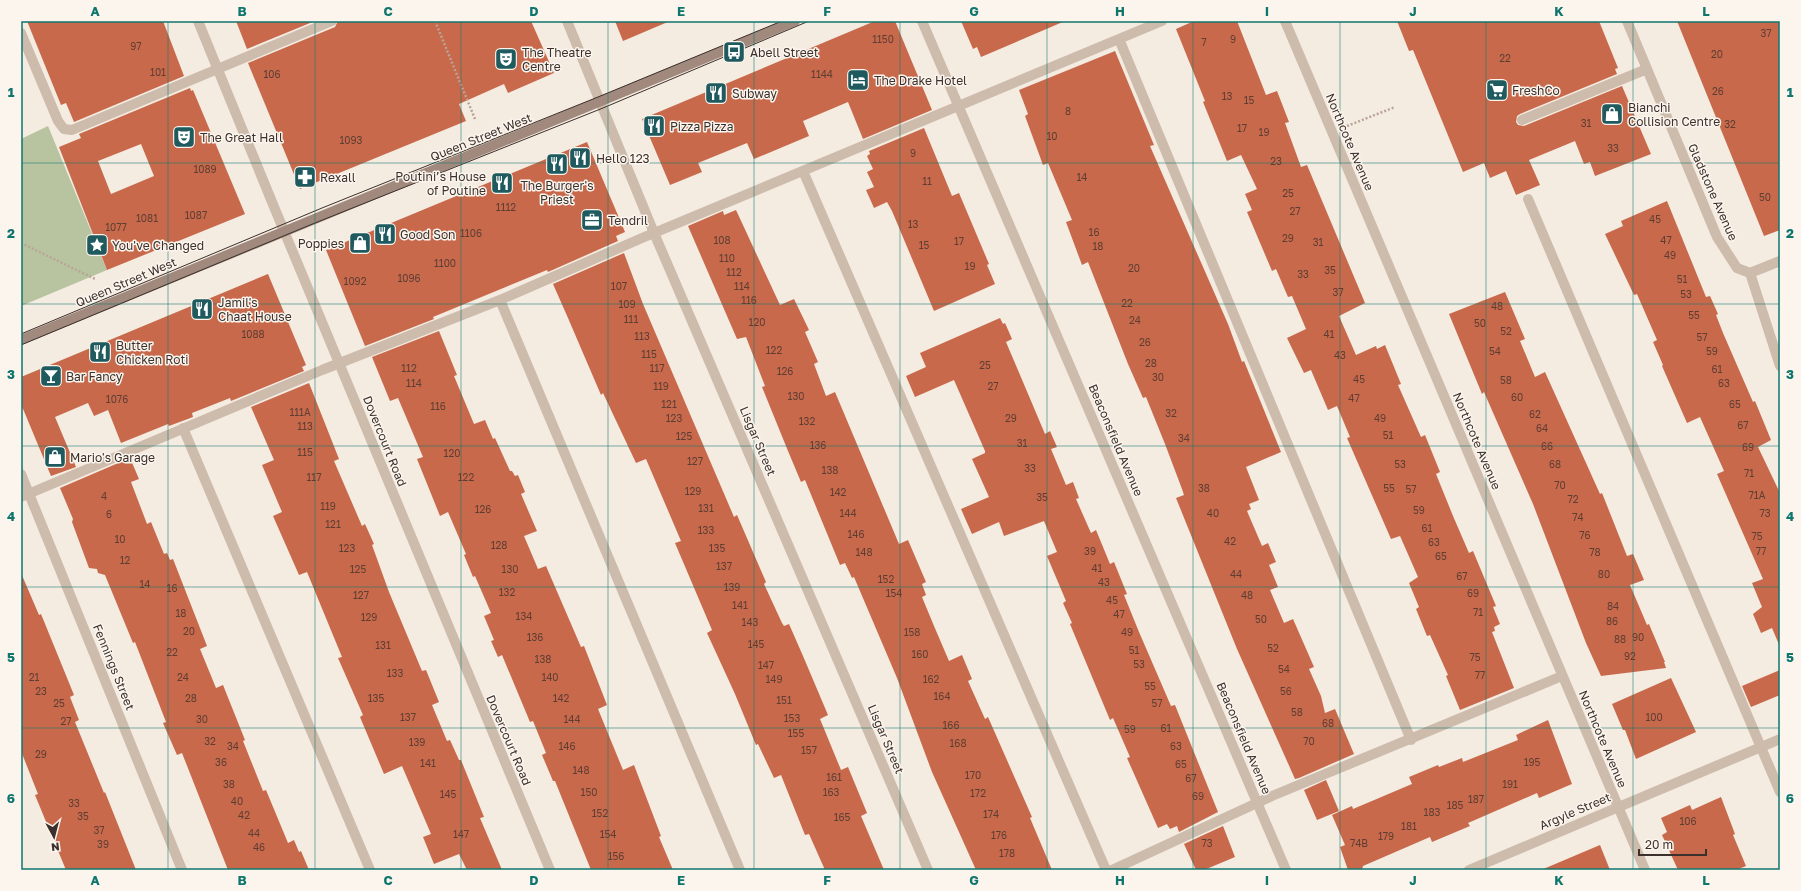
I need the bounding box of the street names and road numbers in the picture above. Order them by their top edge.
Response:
street label: Northcote Avenue [1323,91,1377,193]
street label: Queen Street West [428,110,534,164]
street label: Gladstone Avenue [1685,141,1741,243]
street label: Queen Street West [73,254,179,310]
street label: Beaconsfield Avenue [1086,382,1146,498]
street label: Northcote Avenue [1450,390,1504,492]
street label: Dovercourt Road [360,393,410,489]
street label: Lisgar Street [737,404,779,478]
street label: Fennings Street [90,622,138,712]
street label: Beaconsfield Avenue [1214,680,1274,796]
street label: Northcote Avenue [1576,688,1630,790]
street label: Dovercourt Road [483,693,535,787]
street label: Lisgar Street [865,702,907,776]
street label: Argyle Street [1537,789,1613,833]

